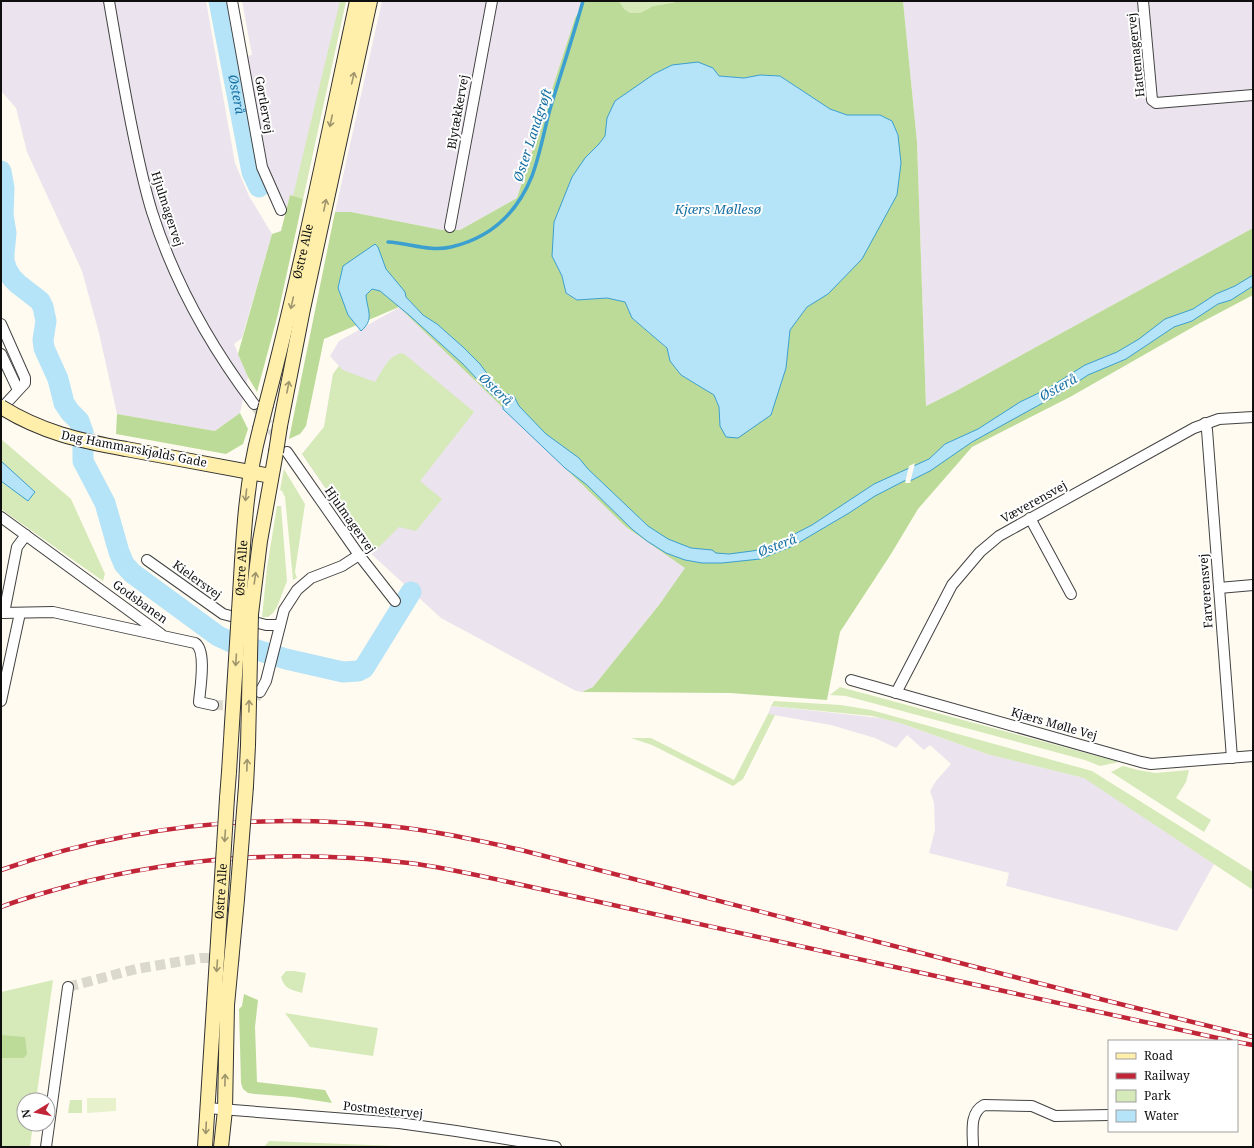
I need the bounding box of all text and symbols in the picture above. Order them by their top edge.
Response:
street label: Hattemagervej [1123,12,1148,98]
one-way arrow [349,72,357,85]
water label: Østerå [224,73,250,116]
street label: Blytækkervej [443,73,472,151]
street label: Gørtlervej [251,75,278,135]
water label: Øster Landgrøft [508,86,556,184]
one-way arrow [327,114,335,127]
street label: Hjulmagervej [147,169,188,249]
one-way arrow [322,199,330,212]
water label: Kjærs Møllesø [674,200,762,218]
street label: Østre Alle [288,222,317,281]
one-way arrow [287,296,295,309]
water label: Østerå [475,369,517,410]
water label: Østerå [1036,369,1080,405]
one-way arrow [284,381,292,394]
street label: Dag Hammarskjølds Gade [60,426,208,471]
street label: Væverensvej [998,476,1070,527]
street label: Hjulmagervej [321,483,380,557]
one-way arrow [243,488,250,501]
water label: Østerå [755,529,799,561]
street label: Østre Alle [231,539,251,597]
street label: Farverensvej [1194,553,1217,629]
street label: Kielersvej [169,556,225,603]
one-way arrow [251,571,259,584]
street label: Godsbanen [109,576,172,628]
one-way arrow [232,653,239,666]
one-way arrow [245,700,253,713]
street label: Kjærs Mølle Vej [1009,703,1099,744]
one-way arrow [243,759,251,772]
one-way arrow [221,829,228,842]
street label: Østre Alle [210,863,231,920]
one-way arrow [213,959,220,972]
legend [1108,1040,1238,1132]
text: Road [1144,1047,1174,1064]
text: Railway [1144,1067,1190,1084]
one-way arrow [221,1074,229,1087]
text: Park [1144,1087,1172,1104]
north arrow [16,1092,56,1132]
street label: Postmestervej [342,1097,424,1122]
text: Water [1144,1107,1179,1124]
text: N [17,1108,34,1119]
one-way arrow [202,1121,210,1134]

